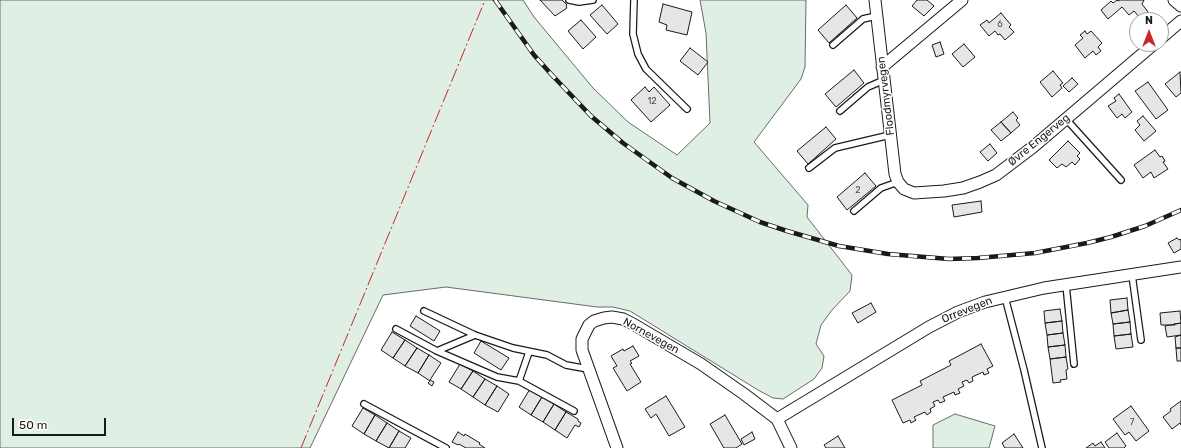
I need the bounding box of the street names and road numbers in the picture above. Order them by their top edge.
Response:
street label: Floodmyrvegen [875,56,897,136]
street label: Øvre Engerveg [1006,111,1072,169]
street label: Orrevegen [940,294,994,326]
street label: Nornevegen [621,315,681,357]

